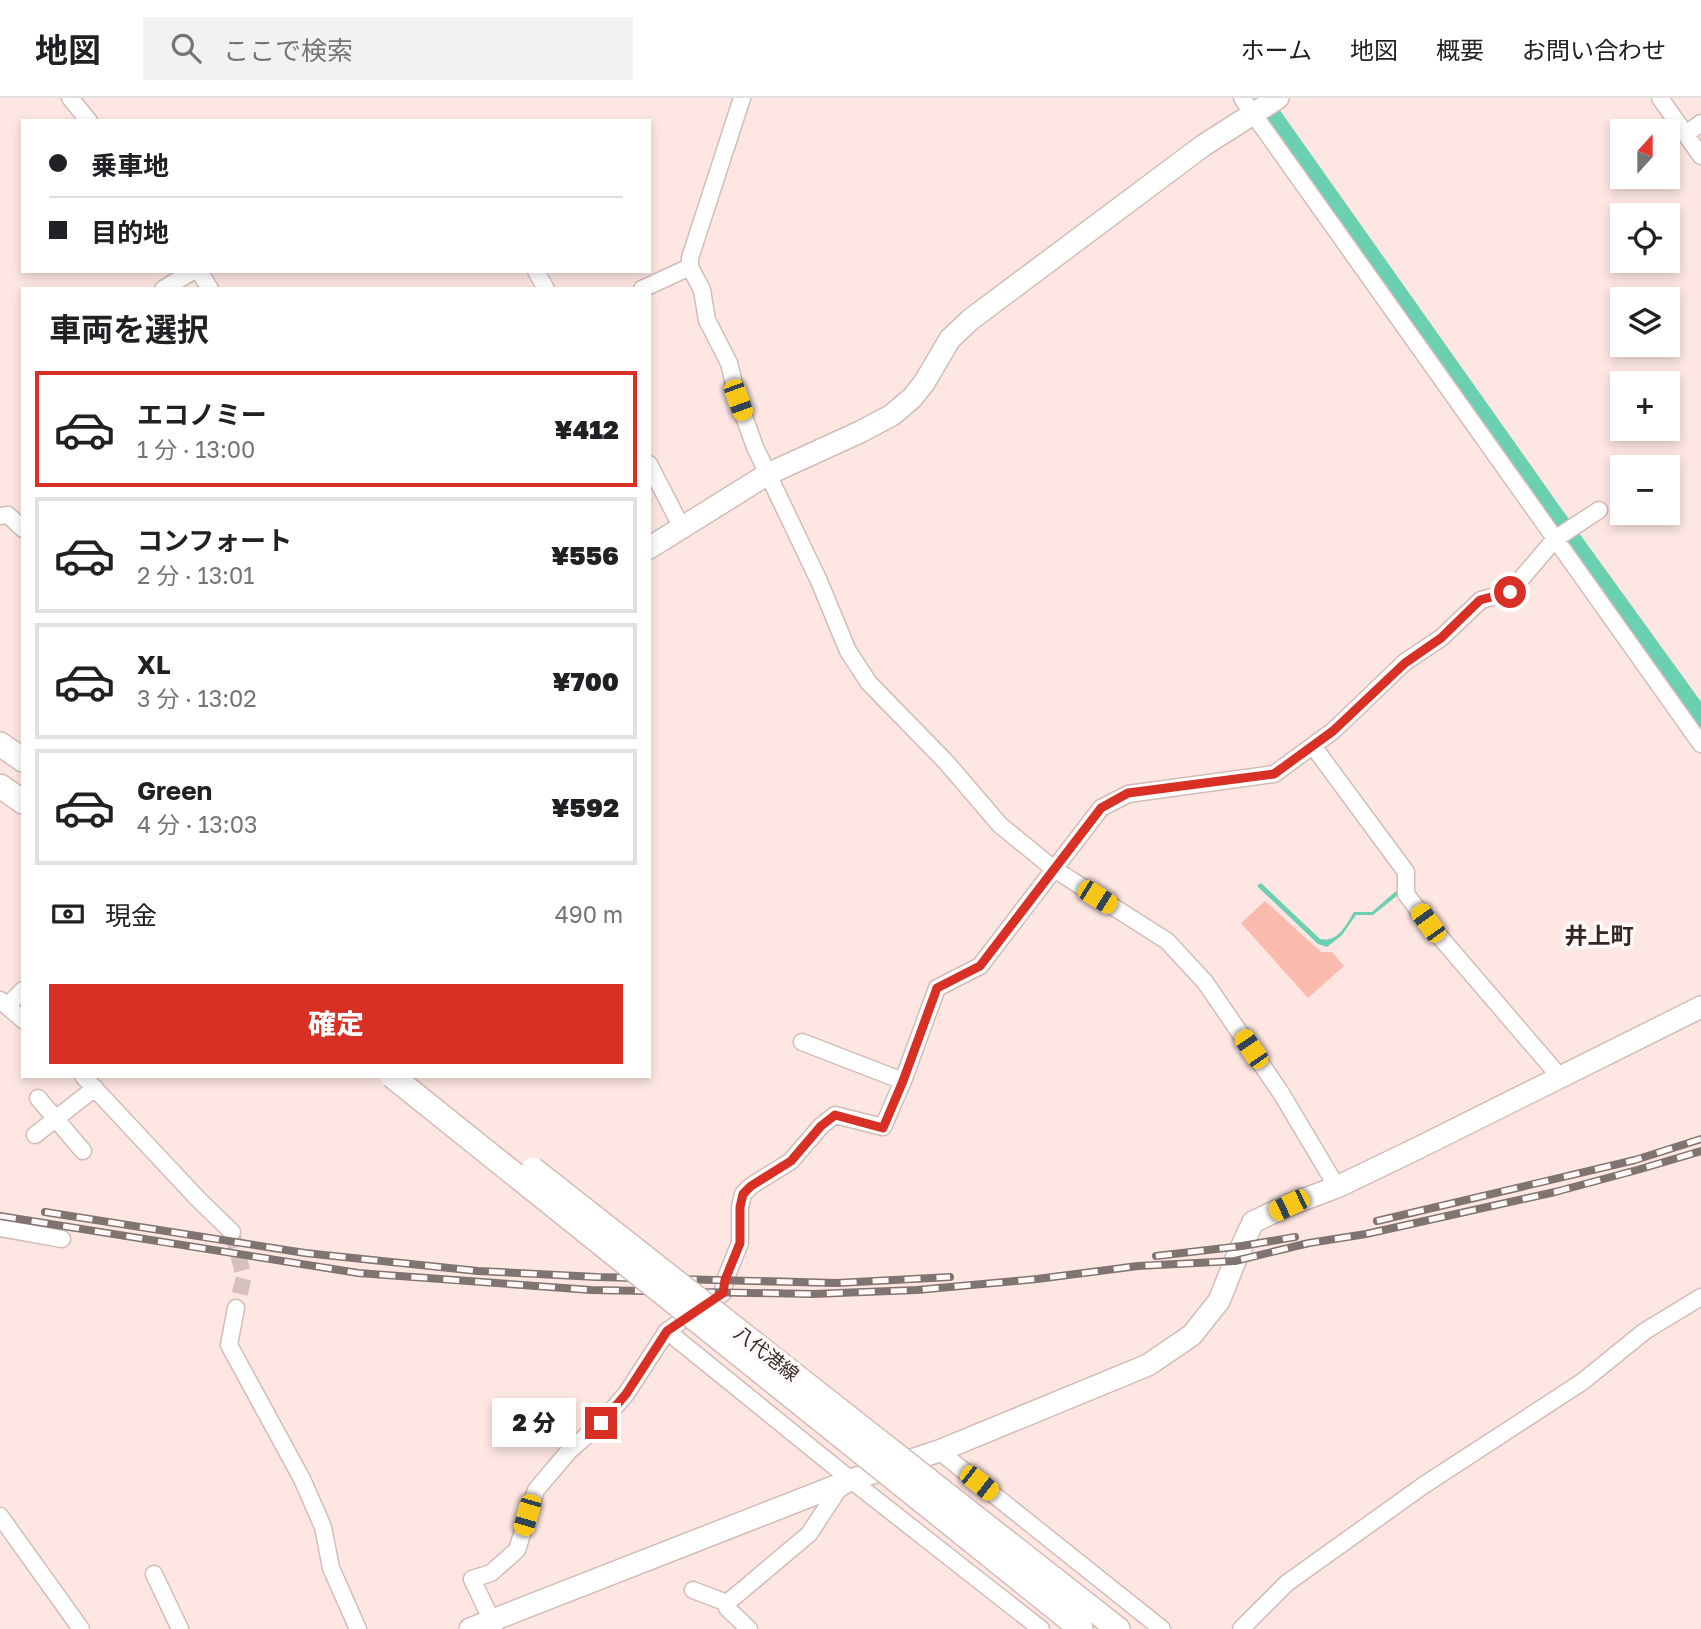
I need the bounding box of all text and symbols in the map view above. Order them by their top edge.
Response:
search box [143,17,633,80]
icon: search [167,29,205,67]
text: 地図 [35,30,101,69]
text: ここで検索 [223,35,353,66]
text: ホーム [1241,35,1312,64]
text: 地図 [1350,35,1398,64]
text: 概要 [1436,35,1484,64]
text: お問い合わせ [1522,35,1666,64]
north arrow [1610,119,1680,189]
map controls [1610,119,1680,525]
text: 乗車地 [91,150,169,181]
button: locate [1610,203,1680,273]
text: 目的地 [91,217,169,248]
button: layers [1610,287,1680,357]
text: 車両を選択 [49,310,209,348]
button: + [1610,371,1680,441]
car [721,377,756,423]
icon: car [53,398,116,461]
text: エコノミー [137,399,267,430]
text: ¥412 [554,414,619,445]
text: 1 分 · 13:00 [137,435,255,463]
button: − [1610,455,1680,525]
icon: car [53,524,116,587]
text: コンフォート [137,525,292,556]
text: ¥556 [551,540,619,571]
text: 2 分 · 13:01 [137,561,254,589]
route start [1494,576,1526,608]
text: XL [137,649,171,680]
icon: car [53,650,116,713]
text: ¥700 [552,666,619,697]
text: 3 分 · 13:02 [137,684,257,712]
text: Green [137,775,212,806]
icon: car [53,776,116,839]
text: ¥592 [551,792,619,823]
text: 4 分 · 13:03 [137,810,257,838]
car [1074,877,1121,917]
icon: cash [49,895,87,933]
text: 現金 [105,900,157,931]
text: 490 m [555,900,623,928]
car [1408,900,1449,946]
district label: 井上町 [1565,921,1634,949]
button: 確定 [49,984,623,1064]
car [1231,1026,1272,1072]
car [1266,1186,1313,1224]
street label: 八代港線 [730,1321,804,1385]
callout: 2 分 [492,1398,576,1448]
route end [585,1407,617,1439]
text: 2 分 [512,1408,556,1436]
car [956,1462,1003,1504]
car [512,1492,543,1538]

